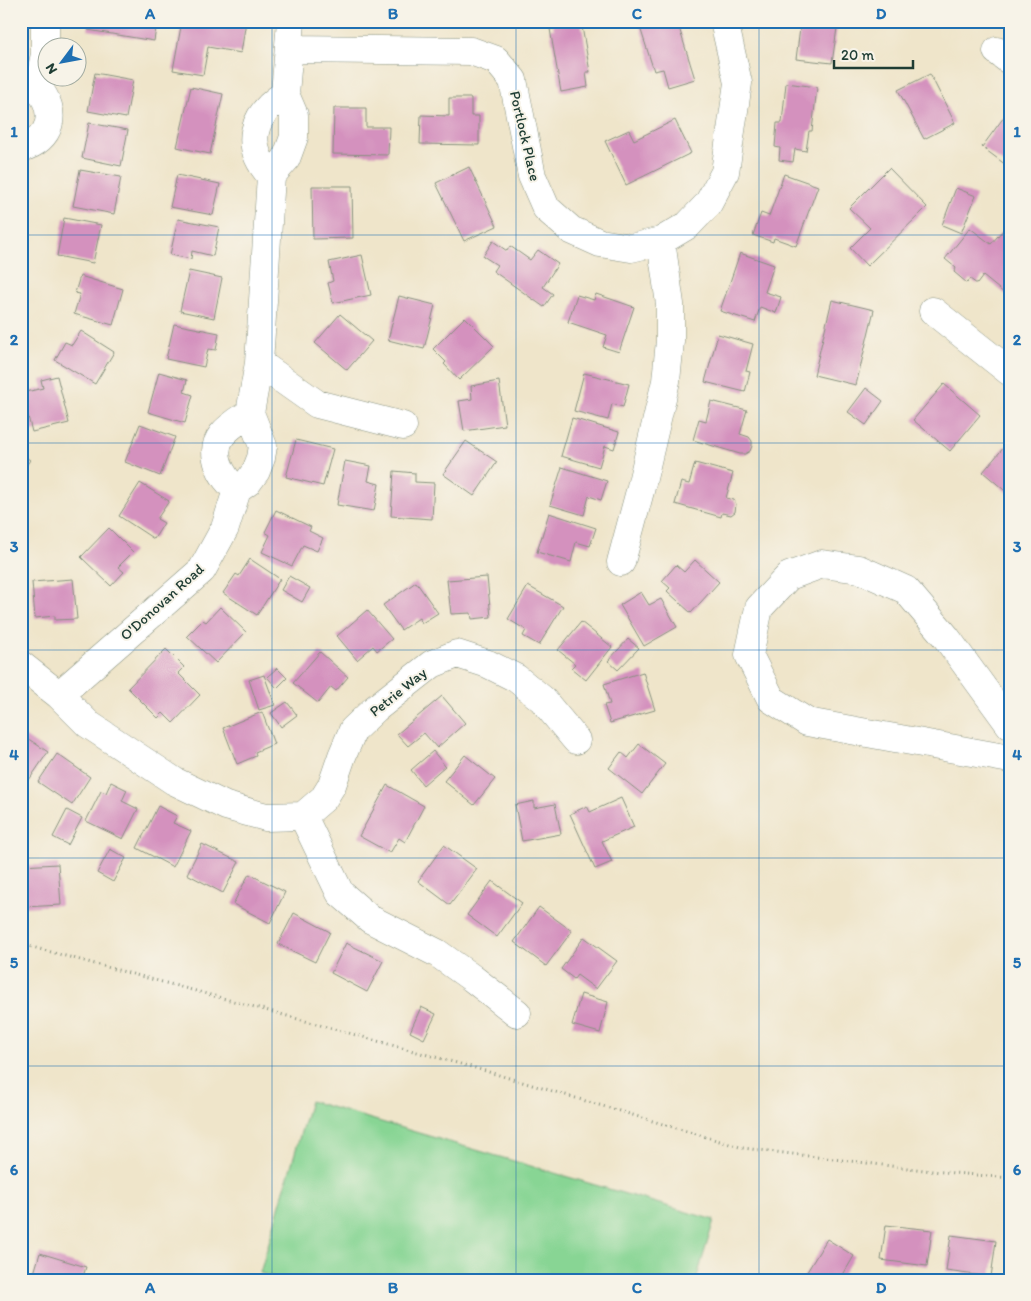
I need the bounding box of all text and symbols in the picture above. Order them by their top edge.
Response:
text: A [144,4,156,23]
text: B [388,4,399,23]
text: C [632,4,643,23]
text: D [876,4,887,23]
north arrow [38,38,88,88]
scale bar [834,38,912,70]
text: 20 m [841,46,875,64]
text: N [42,60,61,77]
street label: Portlock Place [506,89,544,183]
text: 1 [10,122,18,141]
text: 1 [1013,122,1021,141]
text: 2 [10,330,19,349]
text: 2 [1013,330,1022,349]
text: 3 [10,537,19,556]
text: 3 [1013,537,1022,556]
street label: O'Donovan Road [116,559,208,644]
street label: Petrie Way [366,664,430,720]
text: 4 [9,745,19,764]
text: 4 [1012,745,1022,764]
text: 5 [10,953,19,972]
text: 5 [1013,953,1022,972]
text: 6 [10,1160,19,1179]
text: 6 [1013,1160,1022,1179]
text: A [144,1278,156,1297]
text: B [388,1278,399,1297]
text: C [632,1278,643,1297]
text: D [876,1278,887,1297]

